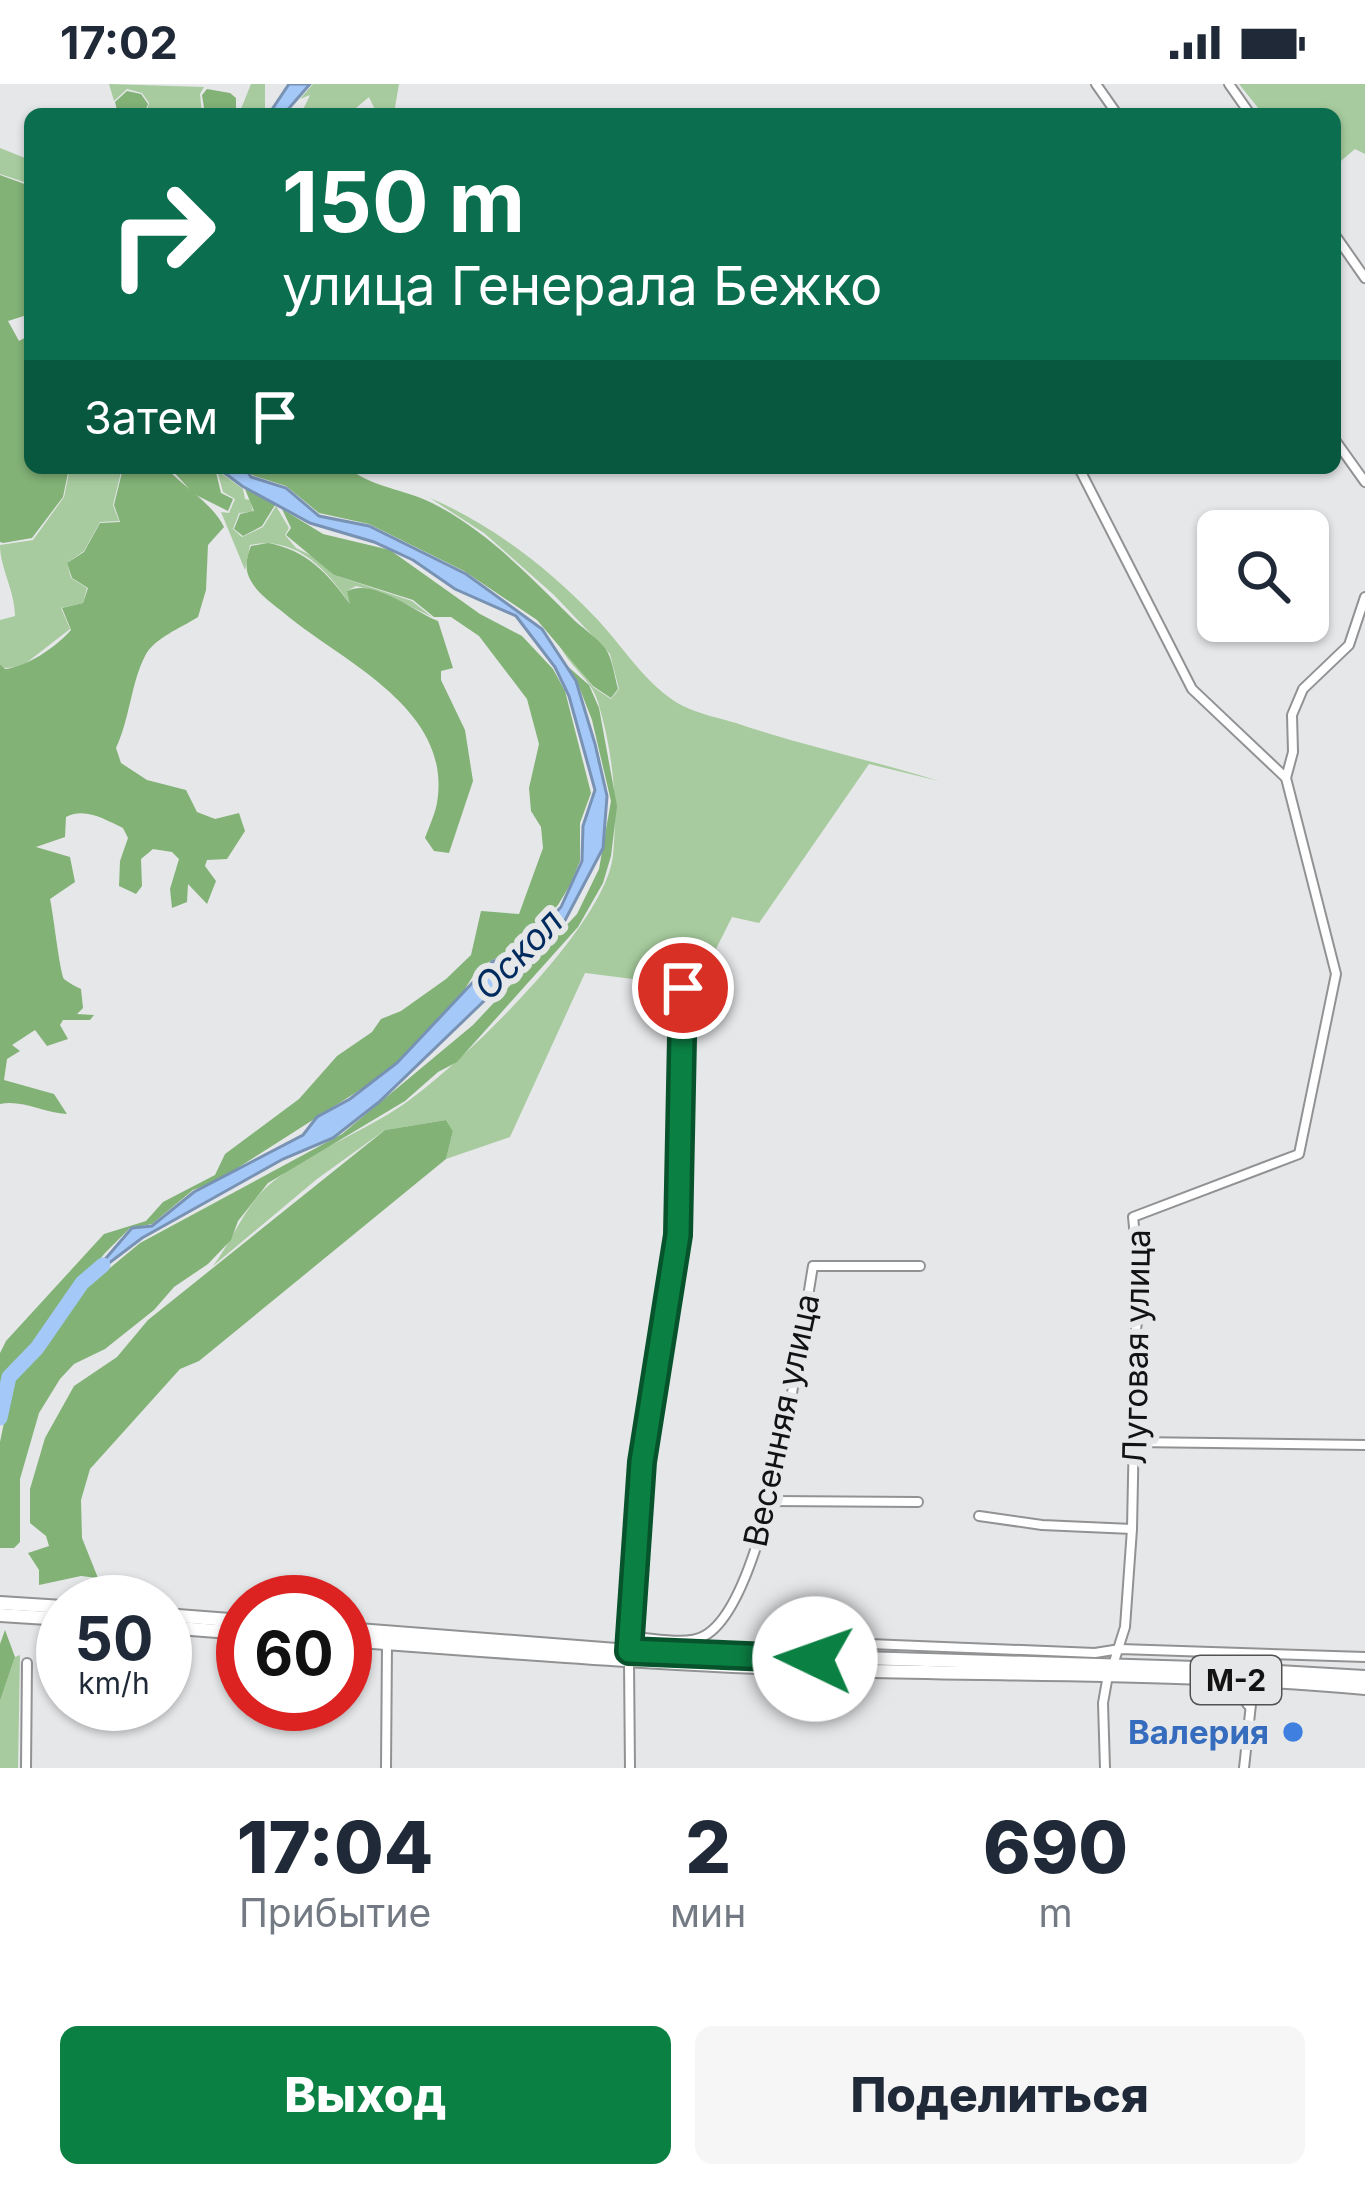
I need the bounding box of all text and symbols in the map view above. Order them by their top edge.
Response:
text: 17:02 [60,15,178,70]
text: 150 m [282,151,525,252]
icon: right [84,156,240,312]
text: улица Генерала Бежко [282,253,882,318]
icon: arrive [242,384,308,450]
text: Затем [84,390,218,445]
map controls [1197,510,1329,642]
button: search [1197,510,1329,642]
water label: Оскол [464,899,572,1009]
pin [632,937,734,1039]
icon: arrive [650,955,716,1021]
street label: Луговая улица [1114,1229,1158,1465]
street label: Весенняя улица [735,1290,827,1550]
speed limit sign: 60 [216,1575,372,1731]
position arrow [752,1596,878,1722]
text: 50 [75,1602,153,1674]
road number: М-2 [1191,1656,1281,1704]
text: km/h [78,1665,150,1701]
place label: Валерия [1128,1712,1269,1752]
marker: Валерия [1280,1719,1306,1745]
text: 17:04 [237,1803,433,1890]
text: 2 [685,1803,731,1890]
text: 690 [983,1803,1128,1890]
text: Прибытие [239,1889,431,1936]
text: мин [670,1889,746,1936]
text: m [1039,1889,1073,1936]
button: Выход [60,2026,671,2164]
button: Поделиться [695,2026,1305,2164]

